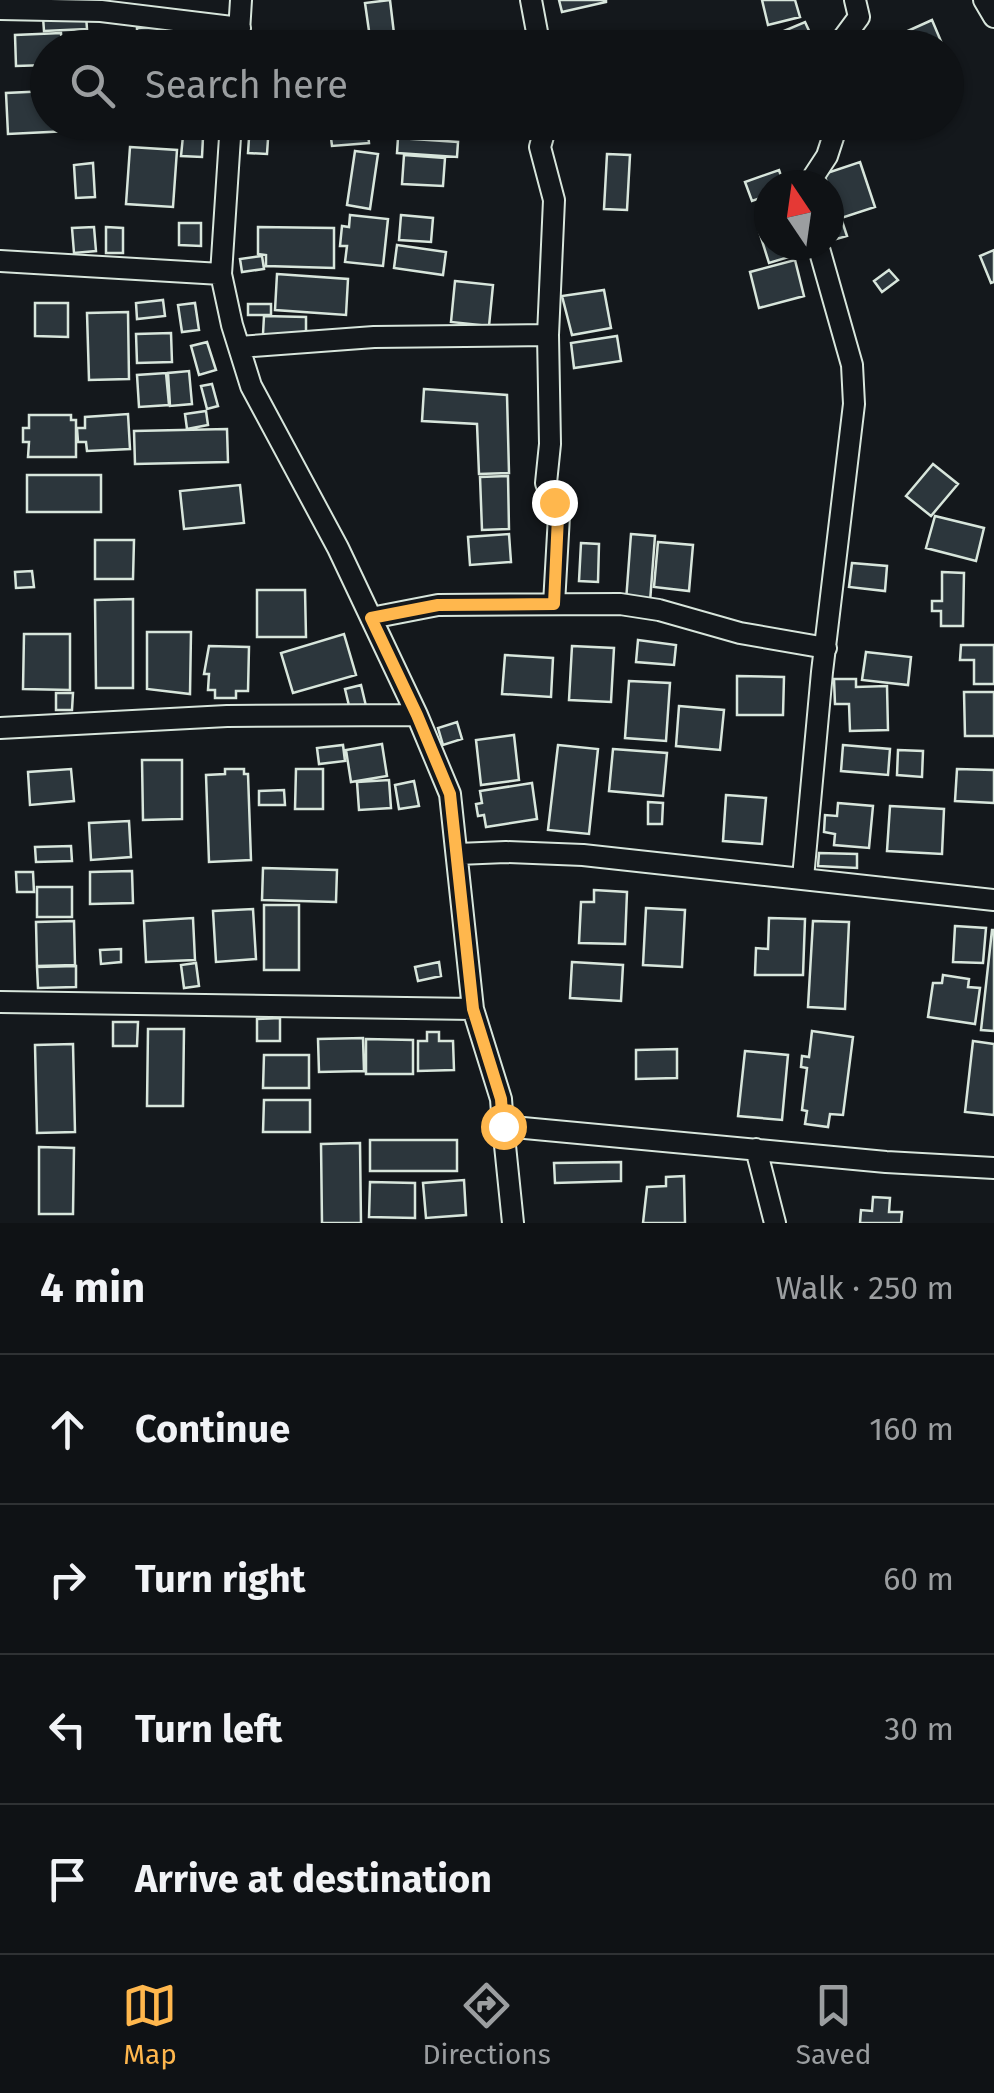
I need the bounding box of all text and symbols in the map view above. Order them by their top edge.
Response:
search box [30,30,964,140]
icon: search [65,58,120,113]
text: Search here [145,62,348,108]
north arrow [754,170,844,260]
route end [532,480,578,526]
route start [481,1104,527,1150]
text: 4 min [40,1263,145,1313]
text: Walk · 250 m [775,1269,954,1307]
icon: ahead [40,1402,95,1457]
text: Continue [135,1406,290,1452]
text: 160 m [869,1410,954,1448]
icon: right [40,1552,95,1607]
text: Turn right [135,1556,305,1602]
text: 60 m [883,1560,954,1598]
icon: left [40,1702,95,1757]
text: Turn left [135,1706,282,1752]
text: 30 m [884,1710,954,1748]
icon: arrive [40,1852,95,1907]
text: Arrive at destination [135,1856,492,1902]
tab: Map [122,1978,177,2071]
tab: Directions [422,1978,551,2071]
tab: Saved [796,1978,872,2071]

